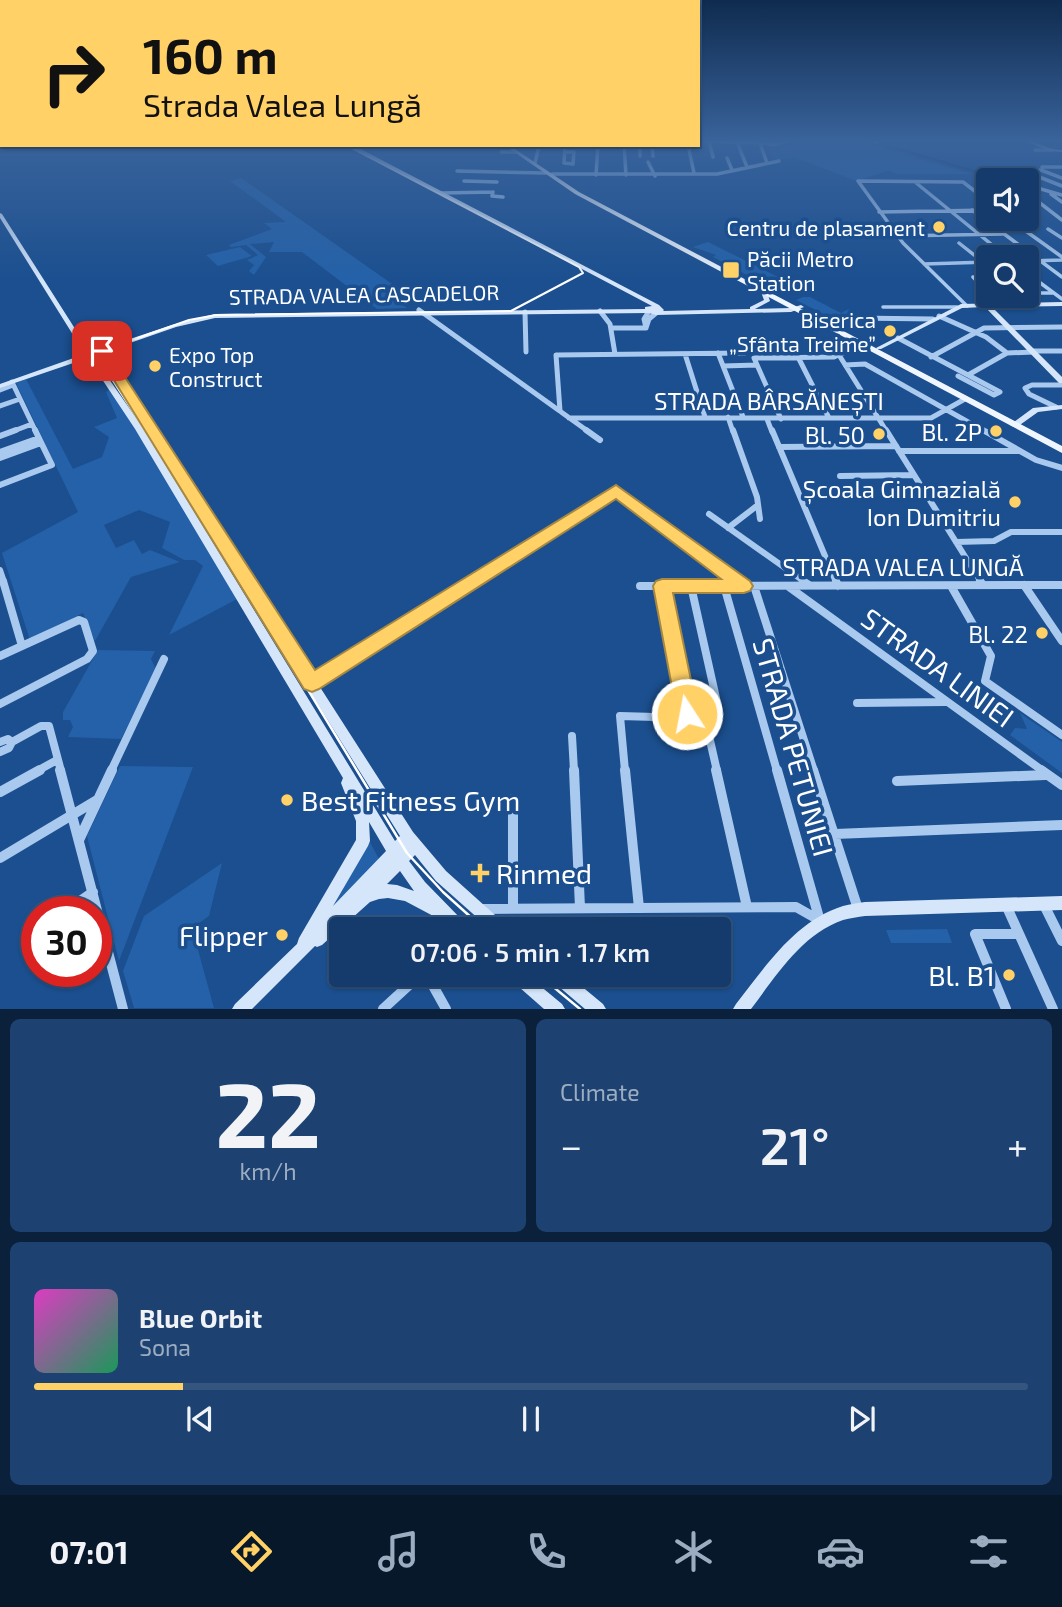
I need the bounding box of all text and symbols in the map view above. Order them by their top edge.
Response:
text: 160 m [143,25,278,84]
icon: right [28,28,119,119]
text: Strada Valea Lungă [143,85,422,123]
map controls [976,168,1039,308]
button: sound [976,168,1039,231]
place label: Centru de plasament [726,215,925,240]
marker: Centru de plasament [931,219,947,235]
button: search [976,245,1039,308]
place label: Păcii Metro Station [747,246,854,295]
marker: Păcii Metro Station [721,260,741,280]
street label: STRADA VALEA CASCADELOR [229,279,499,309]
place label: Biserica „Sfânta Treime” [729,307,876,356]
pin [72,321,132,381]
marker: Biserica „Sfânta Treime” [882,323,898,339]
icon: arrive [83,332,121,370]
place label: Expo Top Construct [169,342,262,391]
marker: Expo Top Construct [147,358,163,374]
street label: STRADA BÂRSĂNEȘTI [654,386,884,417]
place label: Bl. 2P [921,417,982,446]
place label: Bl. 50 [805,420,865,449]
marker: Bl. 2P [988,423,1004,439]
marker: Bl. 50 [871,426,887,442]
place label: Școala Gimnazială Ion Dumitriu [803,474,1001,531]
marker: Școala Gimnazială Ion Dumitriu [1007,494,1023,510]
street label: STRADA VALEA LUNGĂ [782,552,1024,581]
street label: STRADA LINIEI [855,600,1021,734]
place label: Bl. 22 [968,619,1028,648]
marker: Bl. 22 [1034,625,1050,641]
street label: STRADA PETUNIEI [747,634,841,860]
position arrow [650,677,724,751]
place label: Best Fitness Gym [301,783,520,817]
marker: Best Fitness Gym [279,792,295,808]
place label: Rinmed [496,856,592,890]
marker: Rinmed [470,863,490,883]
speed limit sign: 30 [21,896,112,987]
place label: Flipper [179,918,268,952]
marker: Flipper [274,927,290,943]
text: 07:06 · 5 min · 1.7 km [410,936,650,967]
place label: Bl. B1 [928,958,995,992]
marker: Bl. B1 [1001,967,1017,983]
text: 22 [215,1057,321,1166]
text: Climate [560,1078,640,1106]
text: 21° [760,1113,830,1175]
text: − [560,1122,582,1168]
text: + [1007,1122,1028,1168]
text: km/h [239,1157,297,1185]
text: Blue Orbit [139,1302,262,1333]
text: Sona [139,1333,191,1361]
icon: previous [181,1400,219,1438]
icon: pause [512,1400,550,1438]
icon: next [843,1400,881,1438]
icon: directions [227,1527,276,1576]
icon: music [374,1527,423,1576]
icon: phone [522,1527,571,1576]
icon: climate [669,1527,718,1576]
icon: car [816,1527,865,1576]
icon: filters [964,1527,1013,1576]
text: 07:01 [49,1532,129,1570]

